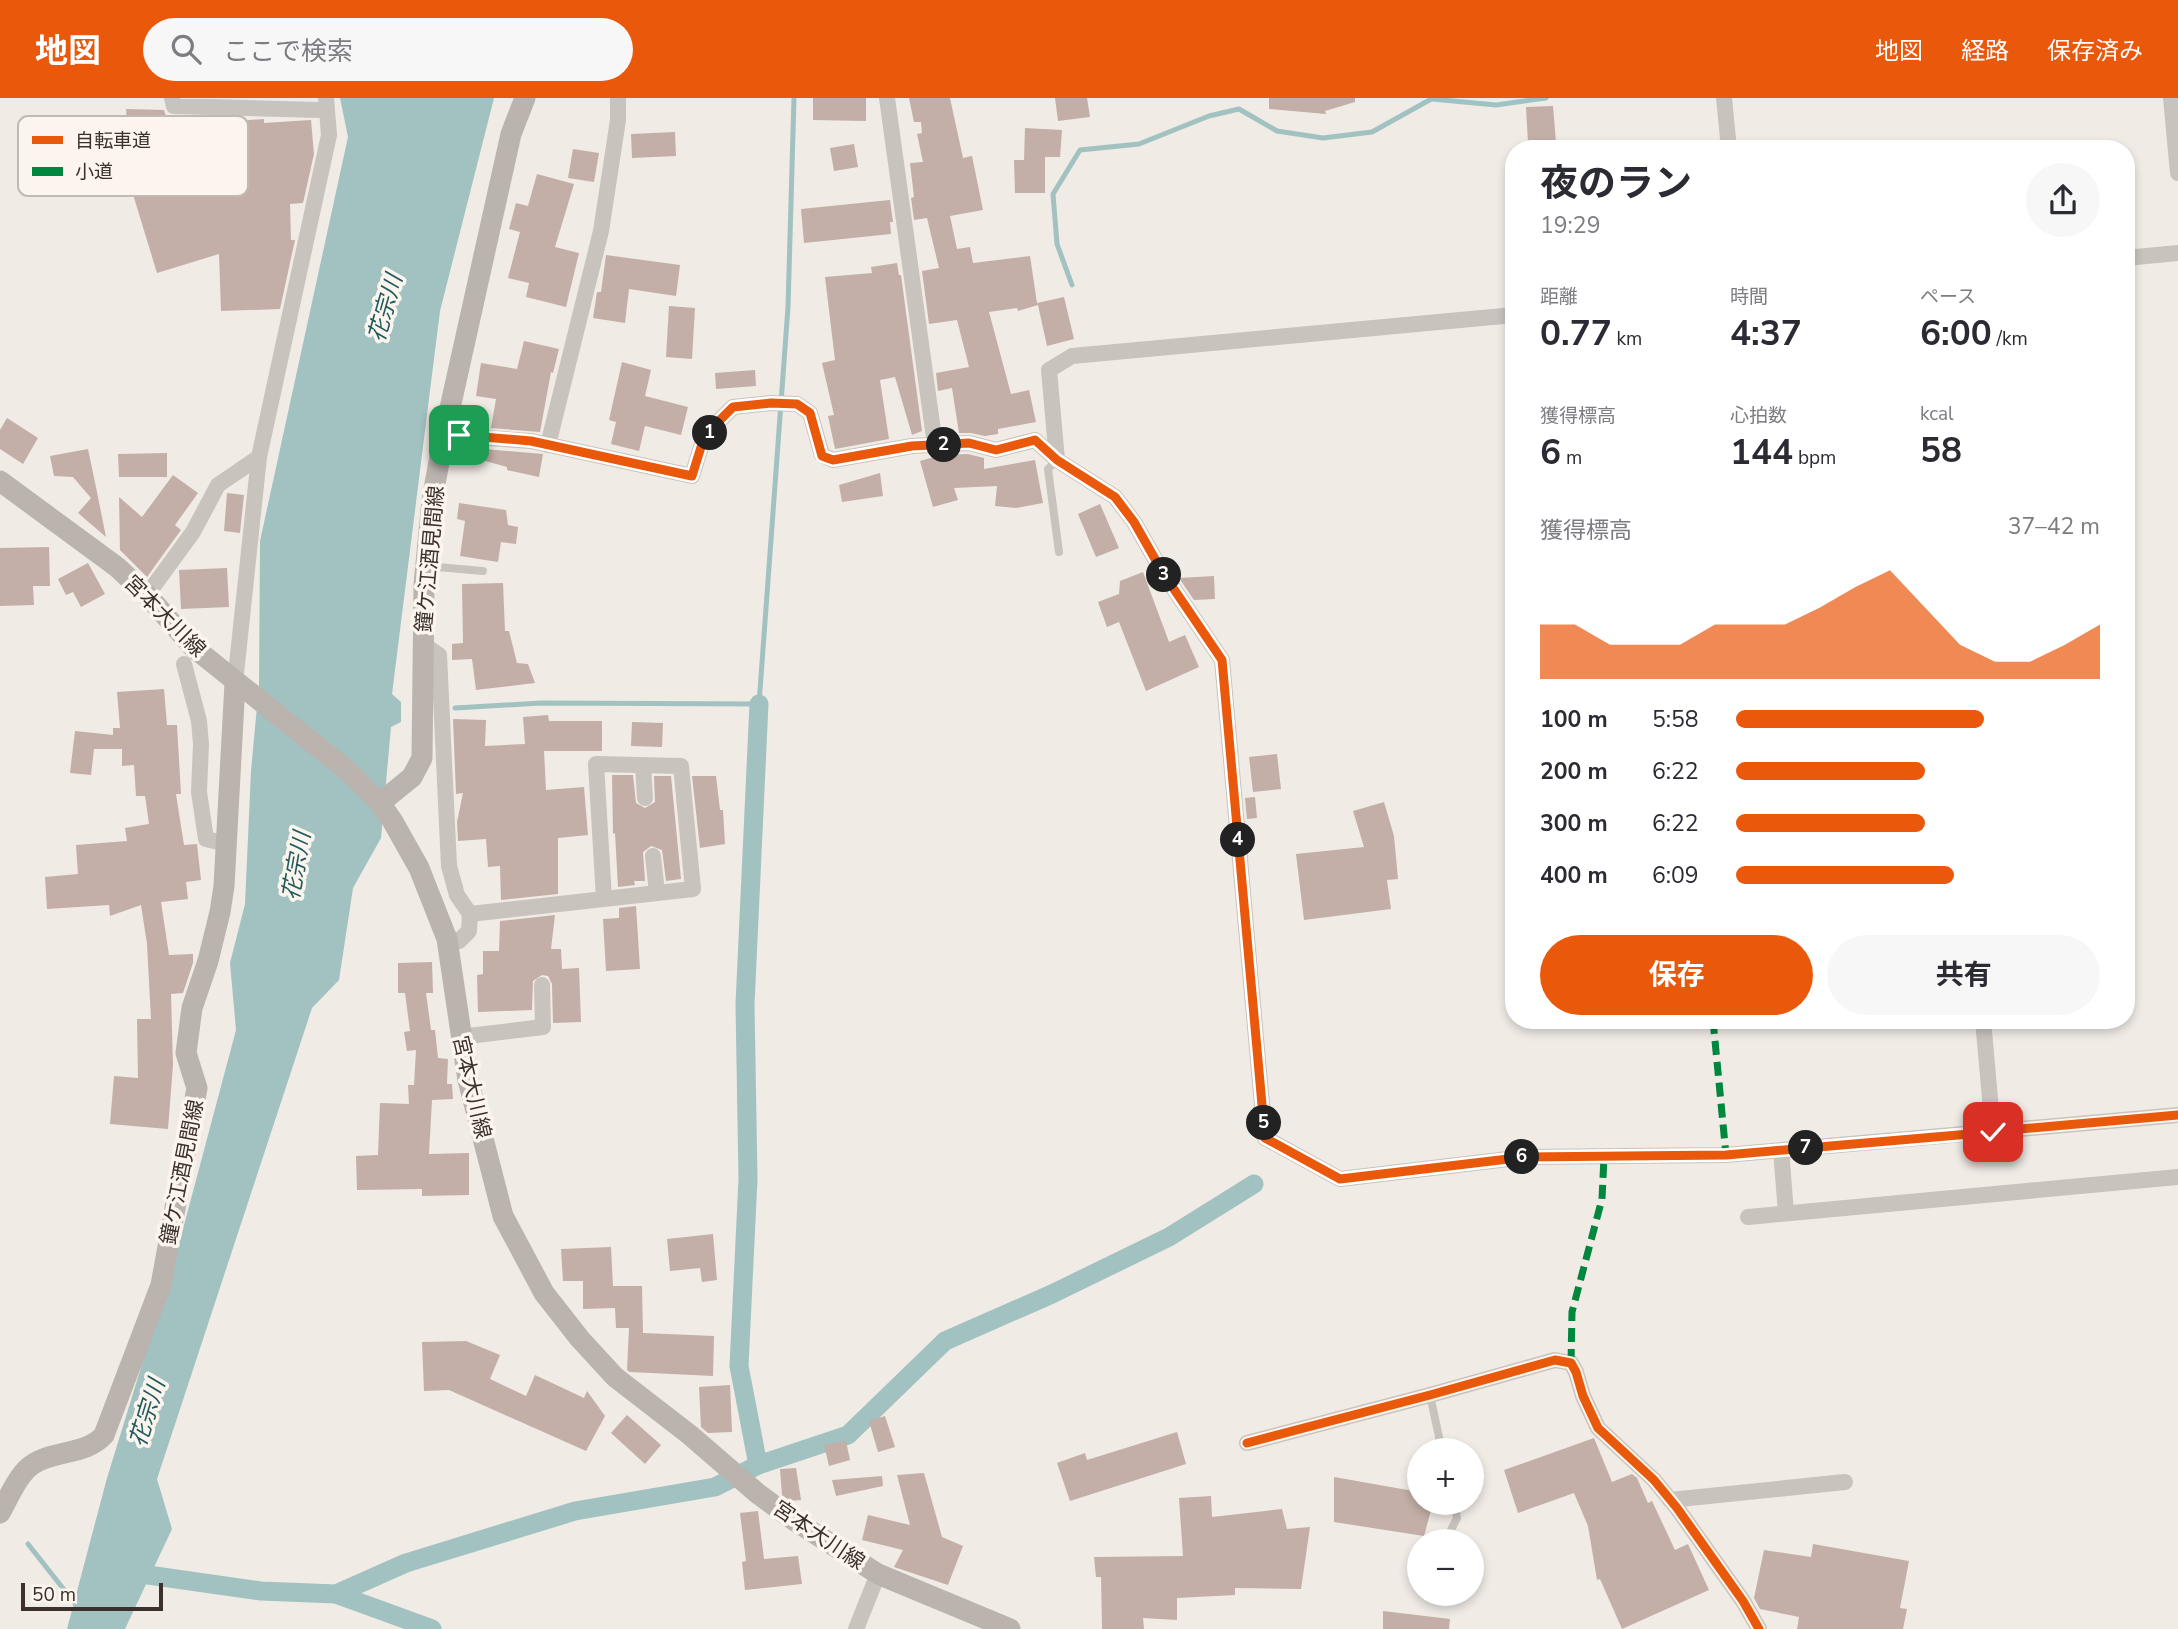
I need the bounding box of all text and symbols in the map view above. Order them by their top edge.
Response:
search box [143,18,633,81]
text: 地図 [35,29,101,74]
icon: search [167,30,205,68]
text: ここで検索 [223,34,353,69]
text: 地図 [1875,35,1923,67]
text: 経路 [1961,35,2009,67]
text: 保存済み [2047,35,2143,67]
legend [18,116,248,196]
text: 自転車道 [75,128,151,154]
text: 夜のラン [1540,158,1692,209]
text: 小道 [75,159,113,185]
button: share [2026,163,2100,237]
text: 19:29 [1540,210,1600,241]
water label: 花宗川 [361,268,411,346]
text: 距離 [1540,284,1578,310]
text: 時間 [1730,284,1768,310]
text: ペース [1920,284,1976,310]
text: 0.77 [1540,310,1612,357]
text: 4:37 [1730,310,1802,357]
text: 6:00 [1920,310,1992,357]
text: km [1612,326,1642,352]
text: /km [1992,326,2028,352]
text: kcal [1920,401,1954,427]
text: 獲得標高 [1540,403,1616,429]
text: 心拍数 [1730,403,1787,429]
pin [429,405,489,465]
icon: arrive [440,416,478,454]
pin: 1 [692,416,728,450]
text: 1 [704,419,715,445]
text: 58 [1920,427,1962,474]
pin: 2 [926,428,962,462]
text: 6 [1540,429,1561,476]
text: 144 [1730,429,1793,476]
text: 2 [938,431,949,457]
text: m [1561,445,1582,471]
text: bpm [1793,445,1836,471]
street label: 鐘ケ江酒見間線 [410,485,450,633]
text: 37–42 m [2008,511,2100,542]
text: 獲得標高 [1540,515,1632,546]
pin: 3 [1146,558,1182,592]
text: 3 [1158,561,1169,587]
street label: 宮本大川線 [118,569,212,663]
text: 100 m [1540,704,1608,735]
text: 5:58 [1652,704,1699,735]
text: 200 m [1540,756,1608,787]
text: 6:22 [1652,756,1699,787]
text: 300 m [1540,808,1608,839]
text: 6:22 [1652,808,1699,839]
pin: 4 [1220,822,1256,858]
water label: 花宗川 [275,826,318,903]
text: 4 [1232,826,1243,852]
text: 400 m [1540,860,1608,891]
text: 6:09 [1652,860,1699,891]
button: 保存 [1540,935,1813,1015]
button: 共有 [1827,935,2100,1015]
street label: 宮本大川線 [447,1033,497,1141]
street label: 鐘ケ江酒見間線 [154,1097,210,1247]
pin [1963,1102,2023,1162]
pin: 5 [1246,1105,1282,1140]
text: 5 [1258,1109,1269,1135]
icon: check [1974,1113,2012,1151]
pin: 7 [1788,1130,1824,1166]
text: 7 [1800,1134,1811,1160]
pin: 6 [1504,1140,1540,1174]
text: 6 [1516,1143,1527,1169]
water label: 花宗川 [123,1373,173,1451]
map controls [1407,1438,1484,1606]
button: + [1407,1438,1484,1515]
street label: 宮本大川線 [768,1494,870,1576]
button: − [1407,1529,1484,1606]
scale bar [21,1580,163,1612]
text: 50 m [32,1582,76,1608]

